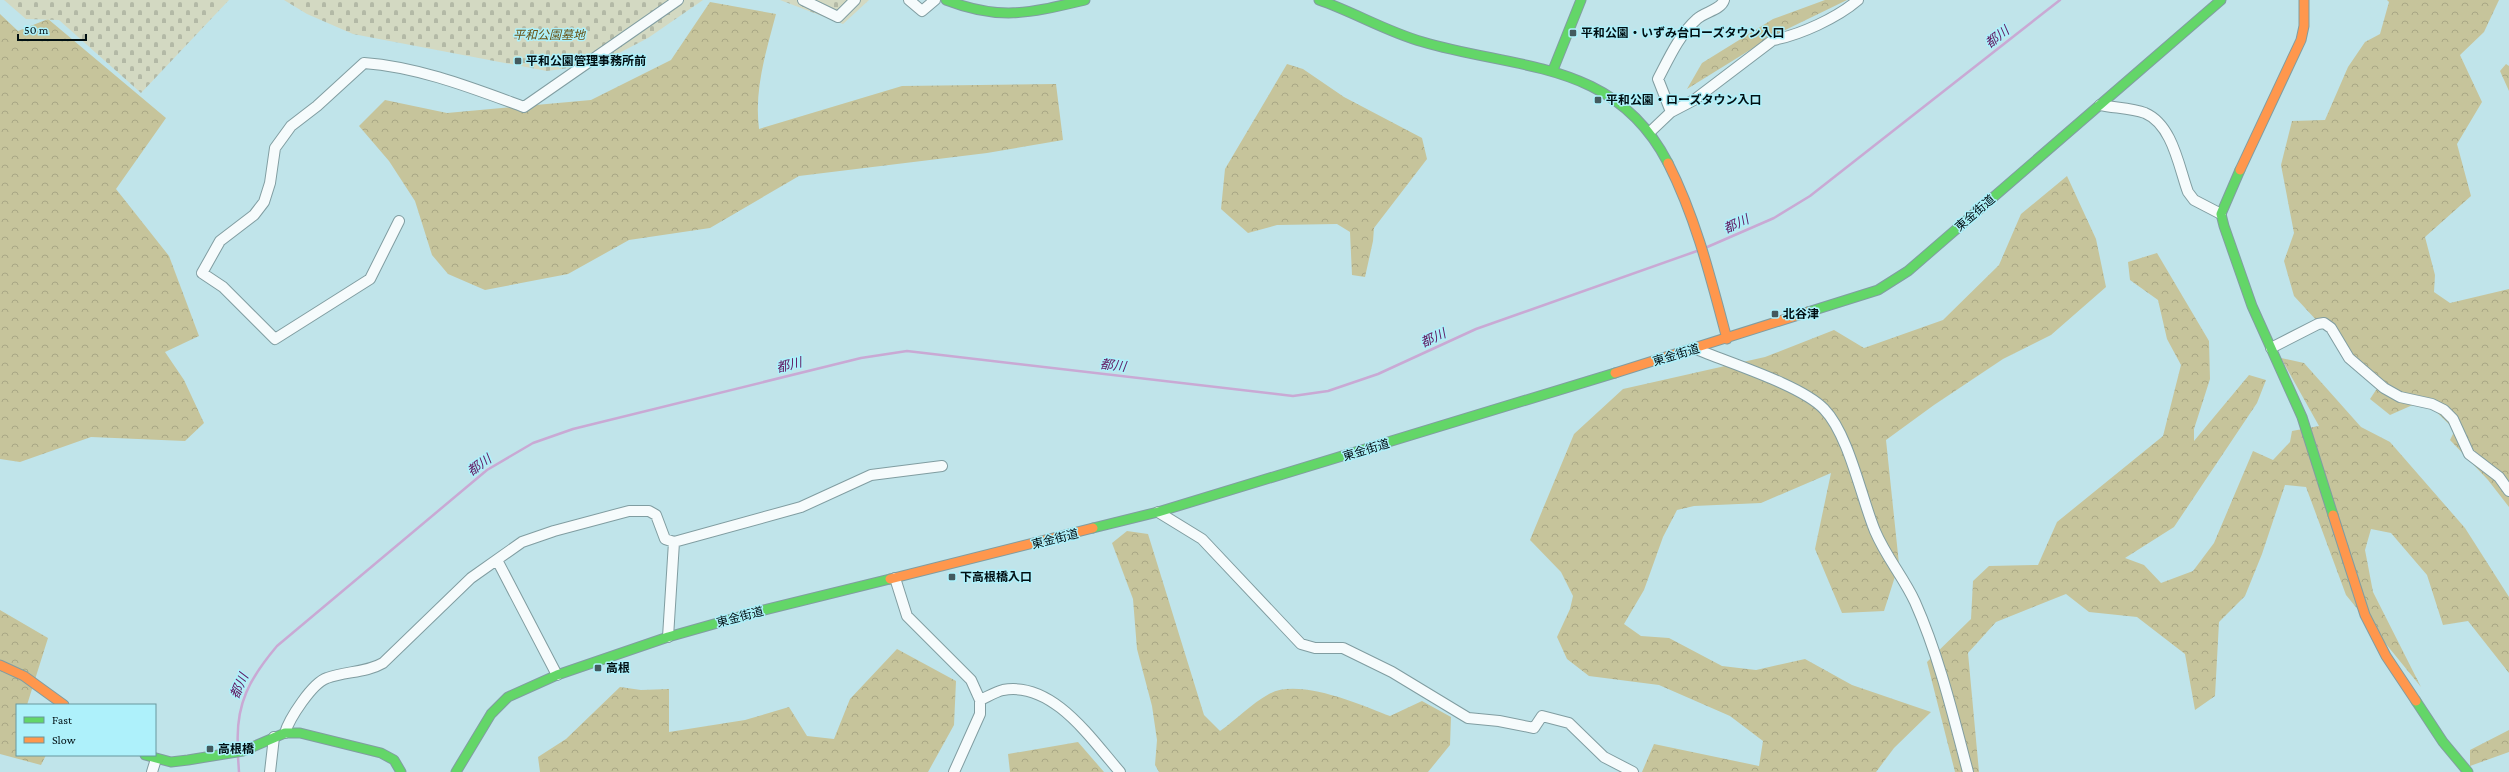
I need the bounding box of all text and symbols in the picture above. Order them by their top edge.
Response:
scale bar [18,16,86,42]
water label: 都川 [1982,22,2013,51]
text: 50 m [24,23,49,37]
place label: 平和公園・いずみ台ローズタウン入口 [1581,26,1784,40]
park label: 平和公園墓地 [513,28,587,42]
marker: 平和公園・いずみ台ローズタウン入口 [1568,28,1578,38]
place label: 平和公園管理事務所前 [526,54,646,68]
marker: 平和公園管理事務所前 [513,56,523,66]
place label: 平和公園・ローズタウン入口 [1606,93,1761,107]
marker: 平和公園・ローズタウン入口 [1593,95,1603,105]
street label: 東金街道 [1952,192,1998,234]
water label: 都川 [1721,211,1753,236]
place label: 北谷津 [1783,307,1819,321]
marker: 北谷津 [1770,309,1780,319]
water label: 都川 [1418,325,1450,350]
street label: 東金街道 [1651,341,1701,369]
water label: 都川 [775,354,805,375]
water label: 都川 [1099,356,1129,374]
street label: 東金街道 [1341,436,1391,464]
water label: 都川 [464,450,496,479]
street label: 東金街道 [1030,526,1080,552]
place label: 下高根橋入口 [960,570,1032,584]
marker: 下高根橋入口 [947,572,957,582]
street label: 東金街道 [715,604,765,630]
place label: 高根 [606,661,630,675]
marker: 高根 [593,663,603,673]
water label: 都川 [227,669,252,701]
legend [16,704,156,756]
text: Fast [52,713,73,727]
text: Slow [52,733,76,747]
place label: 高根橋 [218,742,255,756]
marker: 高根橋 [205,744,215,754]

